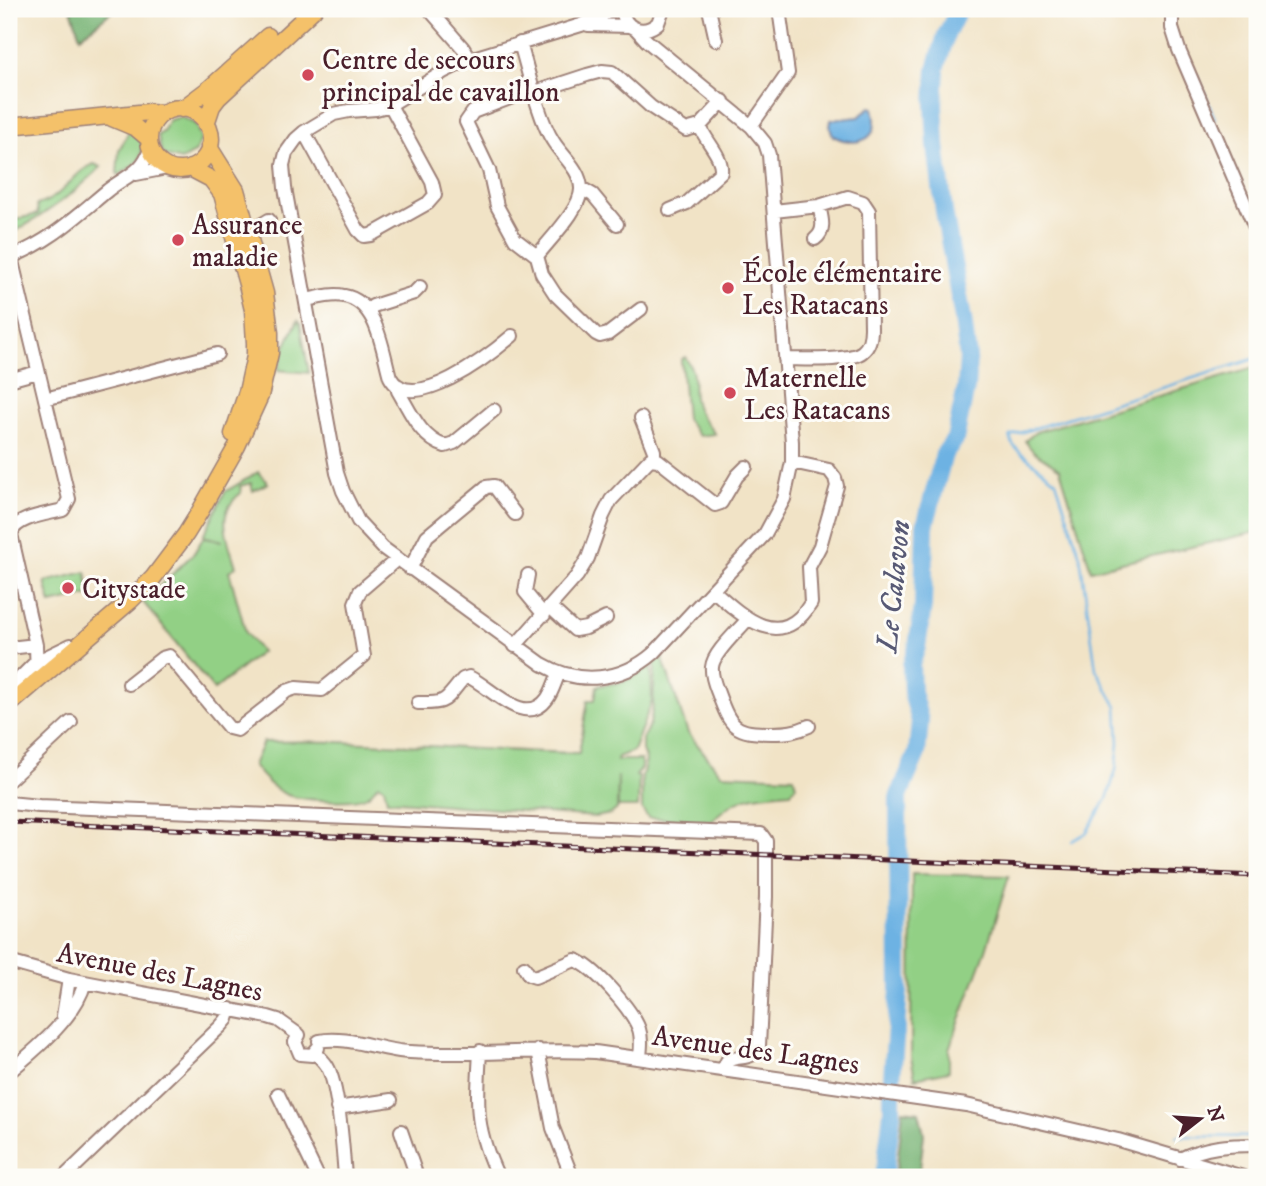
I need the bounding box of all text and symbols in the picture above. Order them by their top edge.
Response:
place label: Centre de secours principal de cavaillon [321,43,560,110]
marker: Centre de secours principal de cavaillon [300,67,316,83]
place label: Assurance maladie [192,208,303,275]
marker: Assurance maladie [170,232,186,248]
place label: École élémentaire Les Ratacans [742,256,942,323]
marker: École élémentaire Les Ratacans [720,280,736,296]
place label: Maternelle Les Ratacans [744,361,890,428]
marker: Maternelle Les Ratacans [722,385,738,401]
water label: Le Calavon [869,518,920,656]
place label: Citystade [82,572,186,607]
marker: Citystade [60,580,76,596]
street label: Avenue des Lagnes [54,935,266,1010]
street label: Avenue des Lagnes [650,1019,862,1082]
north arrow [1164,1084,1234,1154]
text: N [1202,1104,1228,1126]

